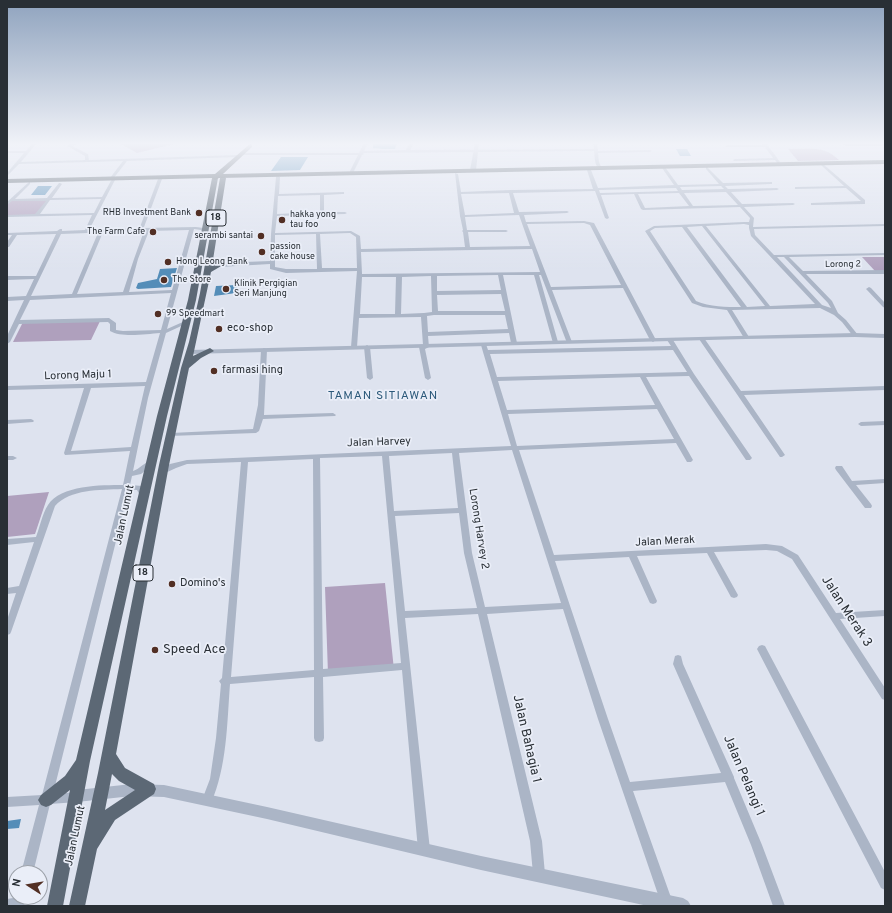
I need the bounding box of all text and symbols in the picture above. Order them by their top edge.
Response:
place label: RHB Investment Bank [103,208,191,218]
marker: RHB Investment Bank [194,208,204,218]
road number: 18 [206,210,226,226]
place label: hakka yong tau foo [290,210,336,231]
marker: hakka yong tau foo [277,215,287,225]
place label: The Farm Cafe [87,227,145,237]
marker: The Farm Cafe [148,227,158,237]
place label: serambi santai [194,231,253,241]
marker: serambi santai [256,231,266,241]
place label: passion cake house [270,242,315,263]
marker: passion cake house [257,247,267,257]
marker: Hong Leong Bank [163,257,173,267]
place label: Hong Leong Bank [176,257,248,267]
street label: Lorong 2 [825,259,861,271]
marker: The Store [159,275,169,285]
place label: The Store [172,275,211,285]
place label: Klinik Pergigian Seri Manjung [234,279,297,300]
marker: Klinik Pergigian Seri Manjung [221,284,231,294]
marker: 99 Speedmart [153,309,163,319]
place label: 99 Speedmart [166,309,224,319]
place label: eco-shop [227,322,273,336]
marker: eco-shop [214,324,224,334]
place label: farmasi hing [222,364,283,378]
marker: farmasi hing [209,366,219,376]
street label: Lorong Maju 1 [44,368,112,384]
district label: TAMAN SITIAWAN [328,390,438,404]
street label: Jalan Harvey [347,435,411,451]
street label: Jalan Lumut [112,484,138,546]
street label: Lorong Harvey 2 [465,488,491,570]
street label: Jalan Merak [635,534,695,550]
road number: 18 [133,565,153,581]
street label: Jalan Merak 3 [817,573,875,651]
place label: Domino's [180,577,226,591]
marker: Domino's [167,579,177,589]
place label: Speed Ace [163,642,225,658]
marker: Speed Ace [150,645,160,655]
street label: Jalan Bahagia 1 [508,693,544,785]
street label: Jalan Pelangi 1 [719,733,767,819]
street label: Jalan Lumut [63,805,89,867]
north arrow [8,865,48,905]
text: N [10,877,25,888]

